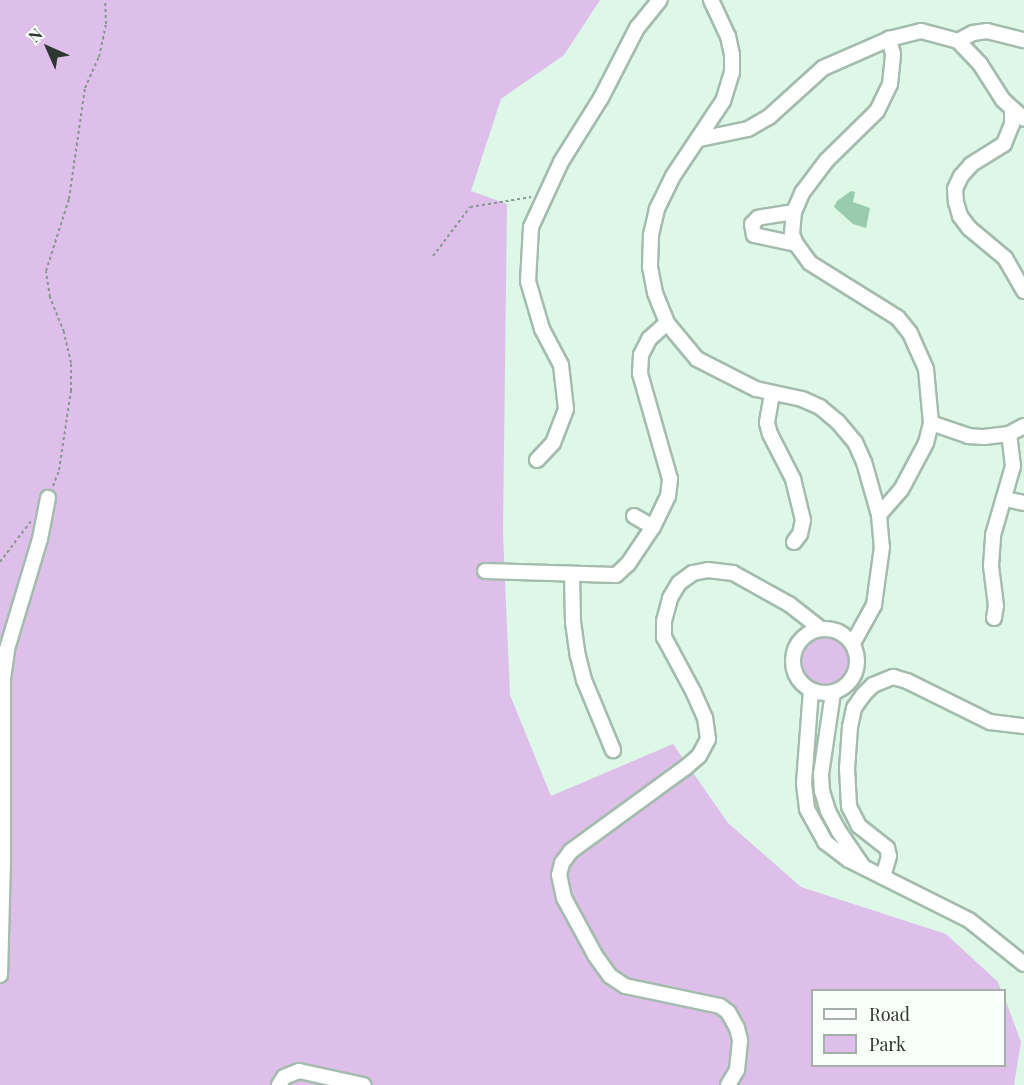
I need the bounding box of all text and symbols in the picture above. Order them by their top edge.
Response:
north arrow [18,18,78,78]
text: N [23,23,46,46]
legend [811,989,1006,1067]
text: Road [869,1002,910,1026]
text: Park [869,1032,906,1056]

